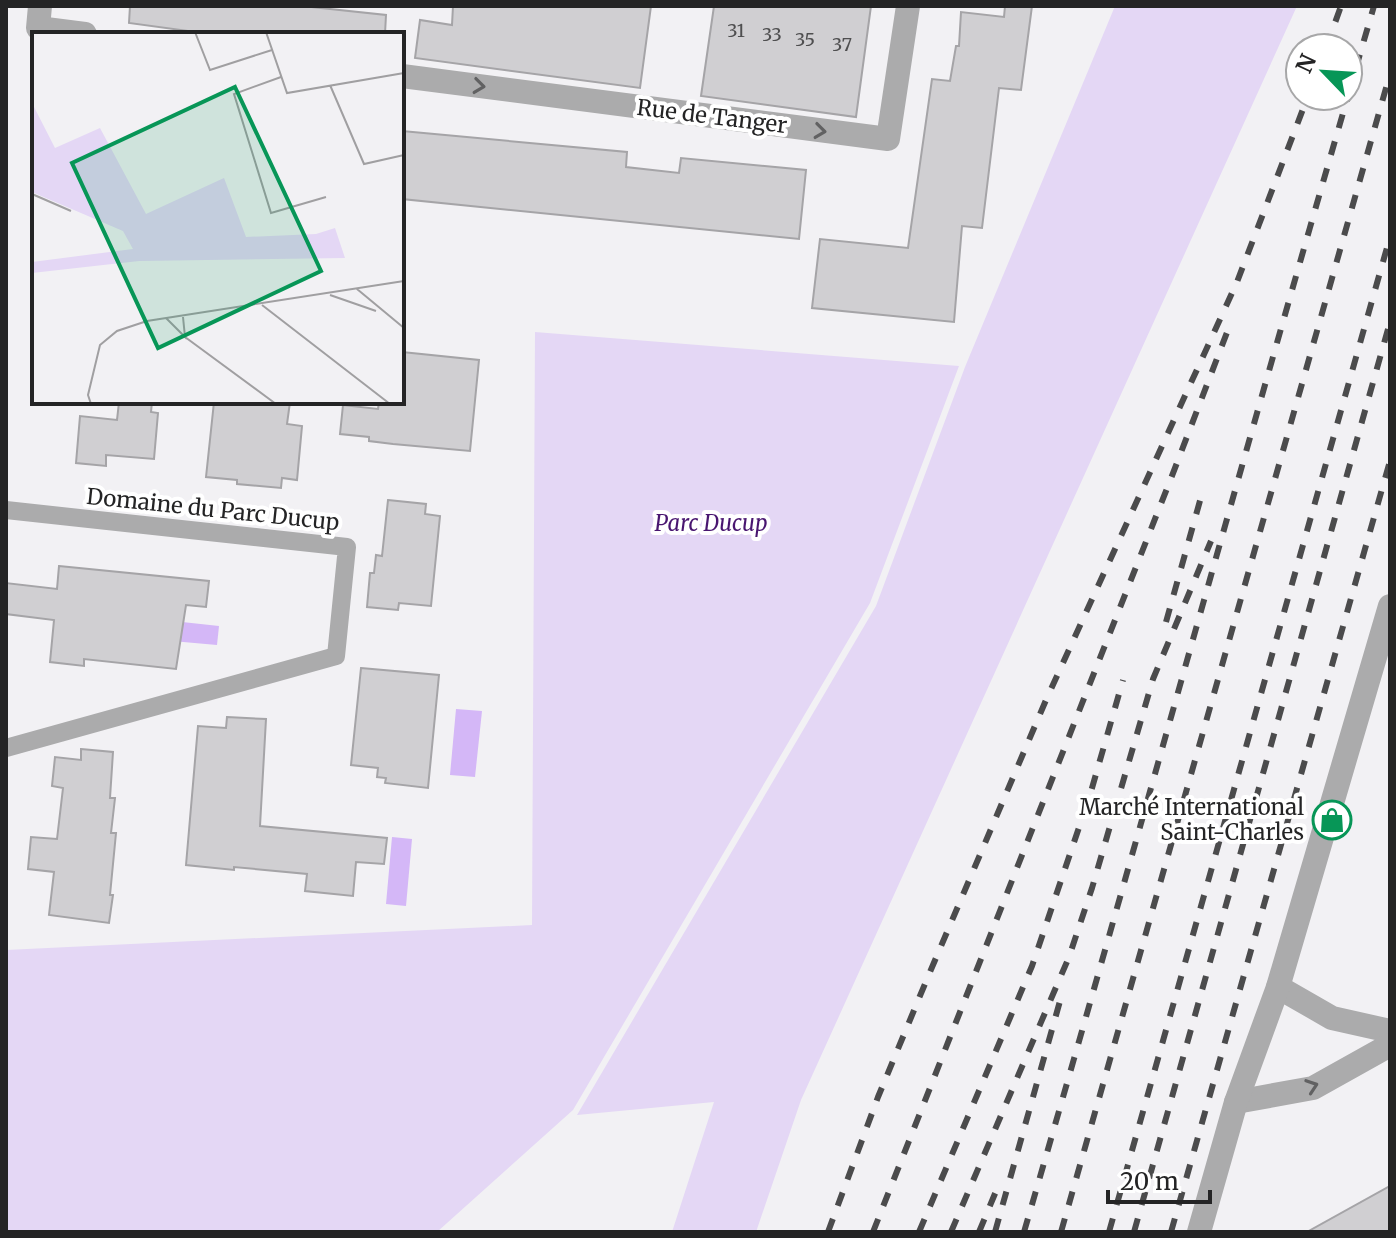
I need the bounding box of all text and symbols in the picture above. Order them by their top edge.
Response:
house number: 31 [727,19,745,42]
house number: 33 [762,23,782,46]
house number: 35 [795,28,815,51]
inset map [32,32,404,404]
north arrow [1284,32,1364,112]
house number: 37 [832,33,852,56]
text: N [1290,49,1322,77]
one-way arrow [472,77,486,94]
street label: Rue de Tanger [635,93,789,139]
one-way arrow [814,122,827,139]
street label: Domaine du Parc Ducup [85,482,341,536]
park label: Parc Ducup [654,509,768,537]
place label: Marché International Saint-Charles [1079,793,1304,846]
shop icon: Marché International Saint-Charles [1311,799,1353,841]
one-way arrow [1304,1079,1318,1095]
scale bar [1108,1154,1210,1204]
text: 20 m [1120,1166,1179,1197]

